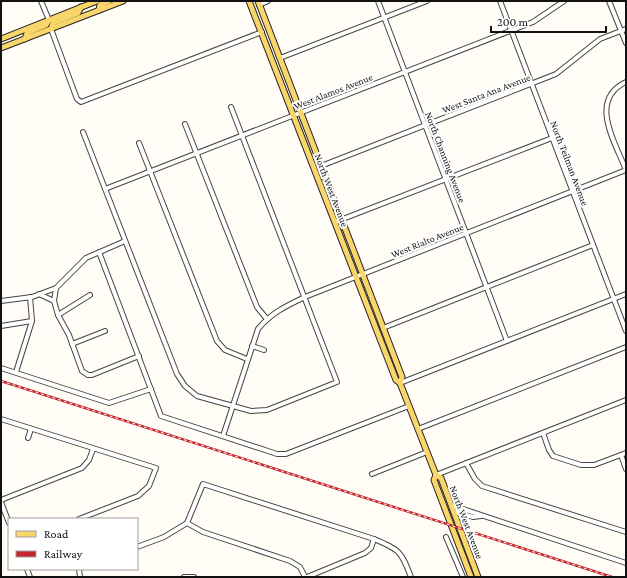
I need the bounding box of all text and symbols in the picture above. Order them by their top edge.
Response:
scale bar [491,8,606,34]
text: 200 m [497,15,529,29]
street label: West Alamos Avenue [292,71,375,112]
street label: West Santa Ana Avenue [440,71,532,115]
street label: North Channing Avenue [423,110,468,205]
street label: North Teilman Avenue [548,119,591,208]
street label: North West Avenue [313,152,351,229]
street label: West Rialto Avenue [389,221,466,260]
street label: North West Avenue [448,484,486,561]
legend [8,518,138,570]
text: Road [44,527,69,541]
text: Railway [44,547,83,561]

